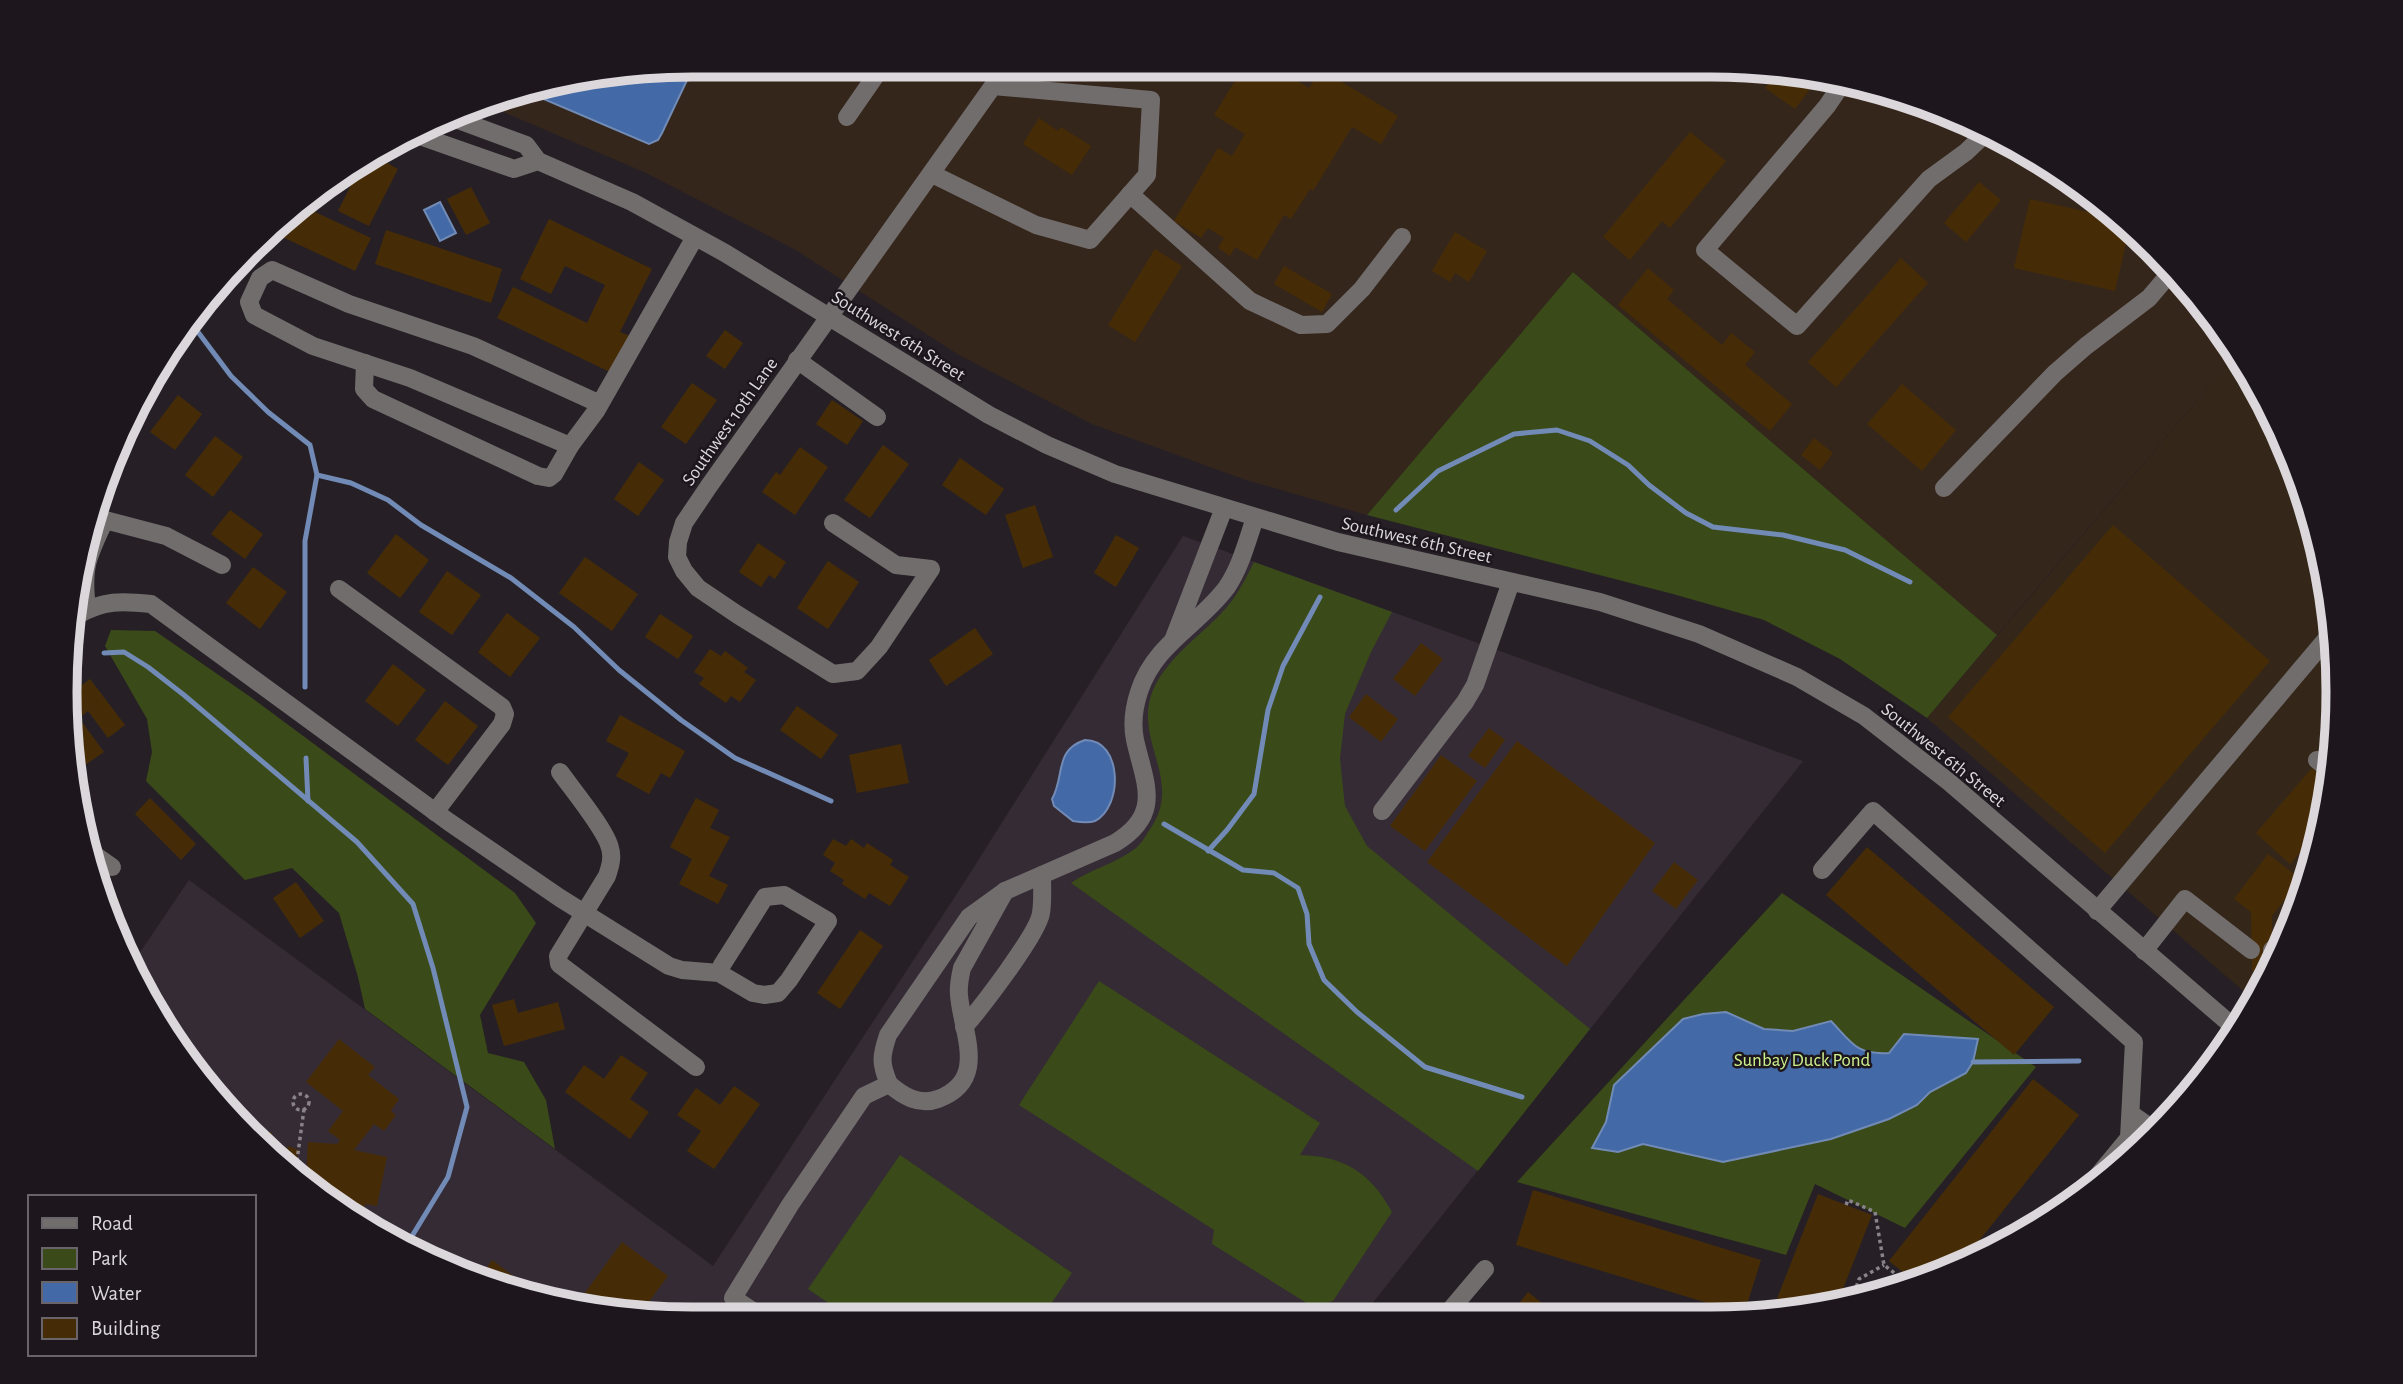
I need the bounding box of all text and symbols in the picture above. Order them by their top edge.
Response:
street label: Southwest 6th Street [828,288,968,385]
street label: Southwest 10th Lane [679,354,781,489]
street label: Southwest 6th Street [1340,514,1494,567]
street label: Southwest 6th Street [1877,699,2009,811]
park label: Sunbay Duck Pond [1734,1051,1871,1070]
legend [28,1195,256,1356]
text: Road [91,1213,133,1234]
text: Park [91,1248,128,1269]
text: Water [91,1283,141,1304]
text: Building [91,1318,161,1339]

